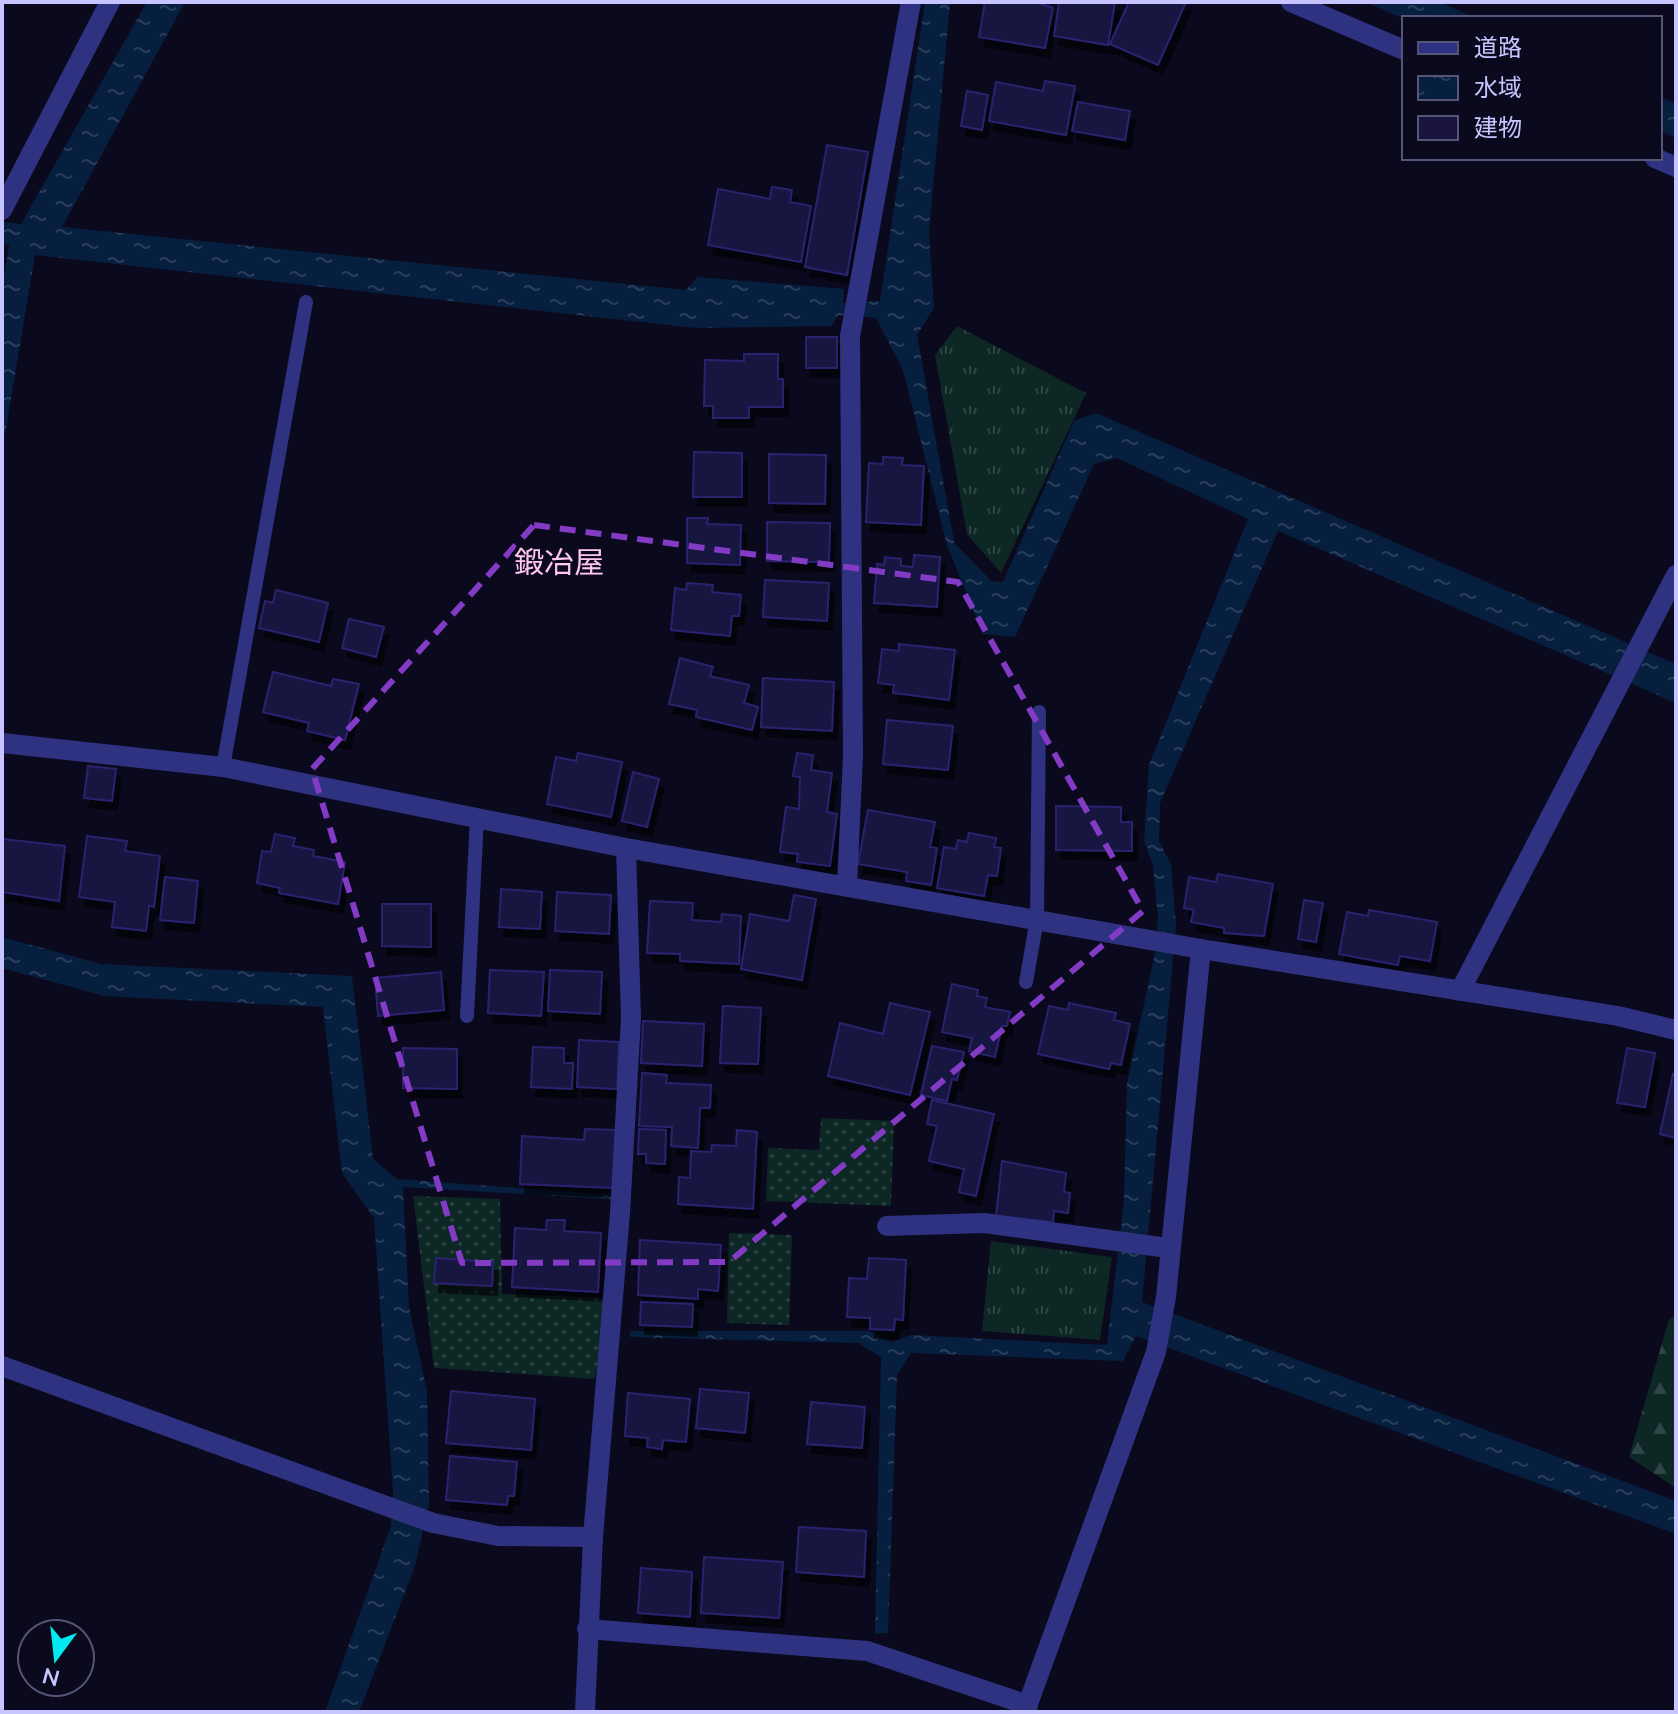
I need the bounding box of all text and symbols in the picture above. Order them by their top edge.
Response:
legend [1402,16,1662,160]
text: 道路 [1474,32,1522,62]
text: 水域 [1474,72,1522,102]
text: 建物 [1474,112,1522,142]
district label: 鍛冶屋 [514,543,604,581]
north arrow [16,1618,96,1698]
text: N [39,1662,62,1693]

